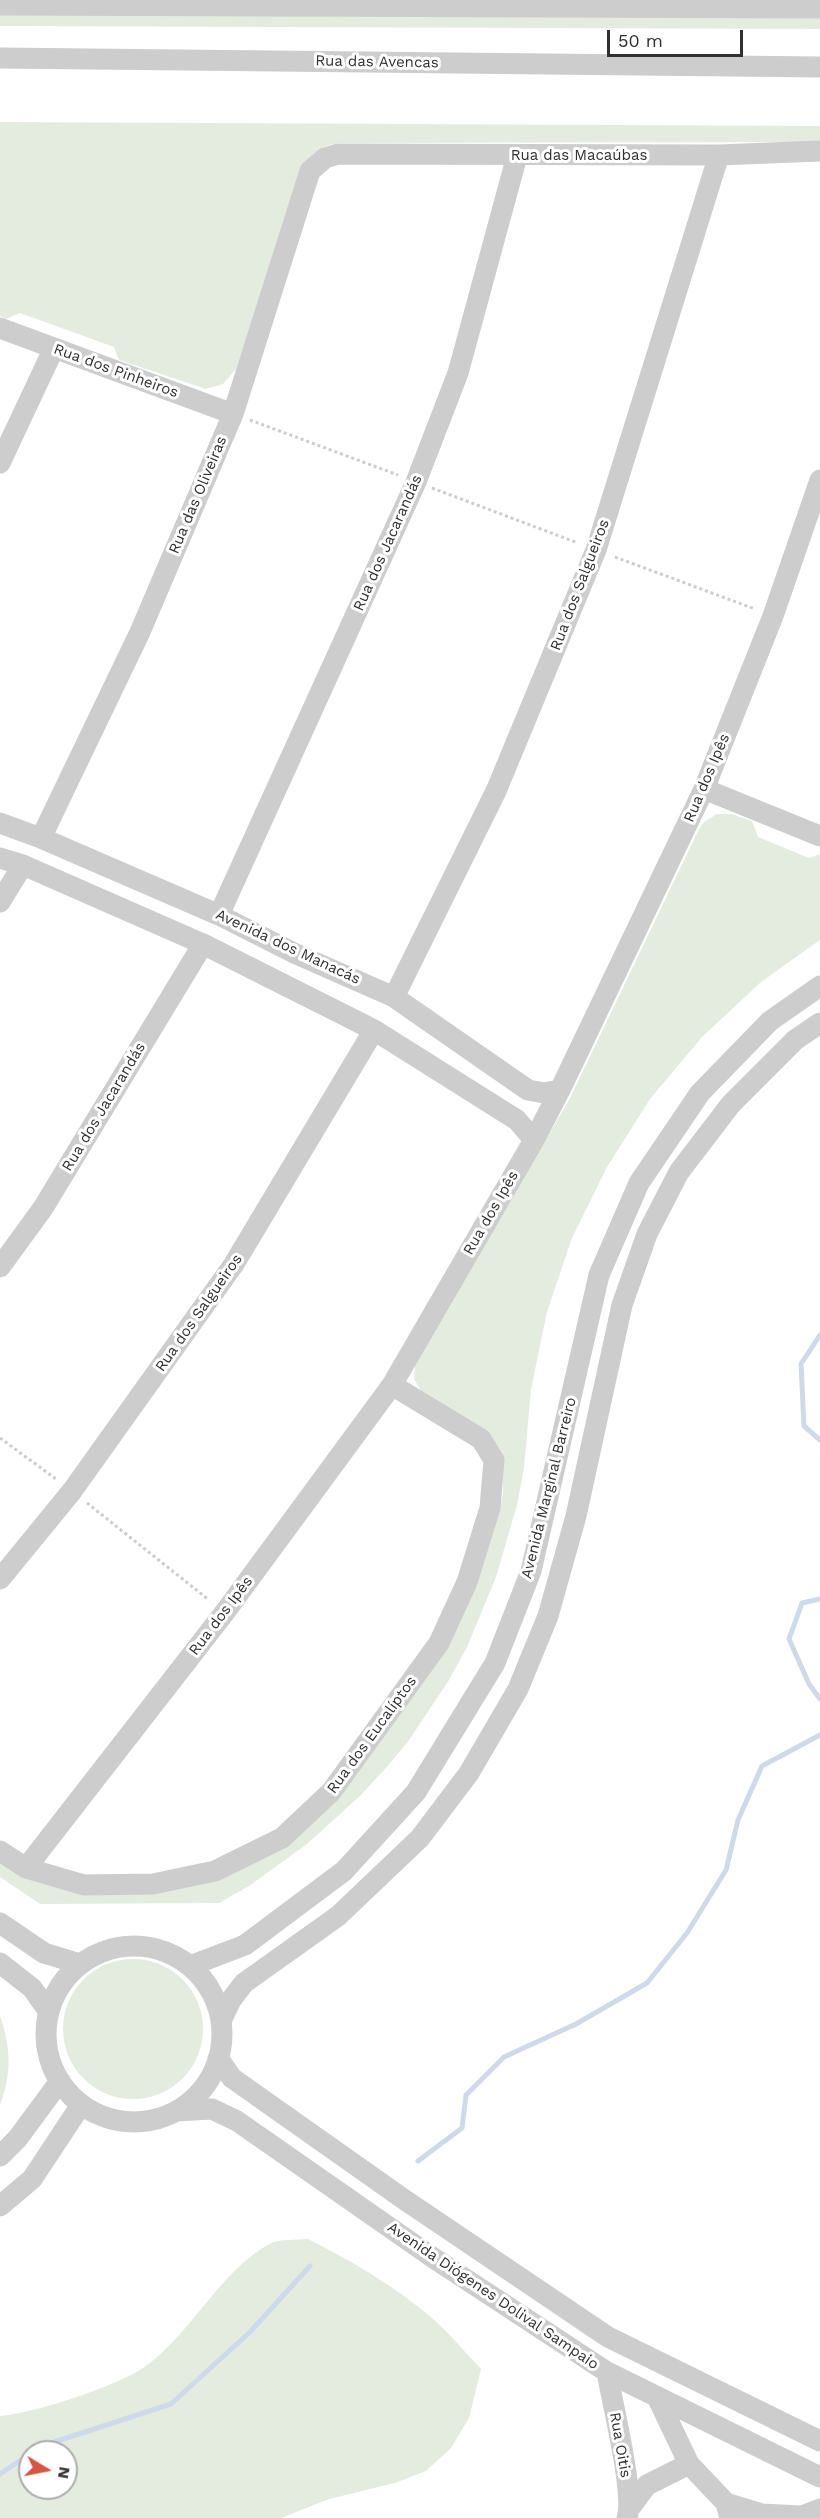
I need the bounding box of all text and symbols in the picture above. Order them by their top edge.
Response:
scale bar [610,18,746,56]
text: 50 m [618,30,663,51]
street label: Rua das Avencas [315,52,439,72]
street label: Rua das Macaúbas [511,147,647,165]
street label: Rua dos Pinheiros [51,340,181,402]
street label: Rua das Oliveiras [165,433,231,557]
street label: Rua dos Jacarandás [350,472,426,614]
street label: Rua dos Salgueiros [547,517,613,653]
street label: Rua dos Ipês [680,731,734,825]
street label: Avenida dos Manacás [213,906,363,988]
street label: Rua dos Jacarandás [58,1039,150,1175]
street label: Rua dos Ipês [460,1168,522,1258]
street label: Rua dos Salgueiros [152,1251,246,1375]
street label: Avenida Marginal Barreiro [518,1395,580,1581]
street label: Rua dos Ipês [185,1573,257,1659]
street label: Rua dos Eucalíptos [323,1673,421,1797]
street label: Avenida Diógenes Dolival Sampaio [384,2218,602,2374]
street label: Rua Oitis [605,2411,635,2479]
north arrow [18,2440,78,2500]
text: N [54,2465,75,2480]

